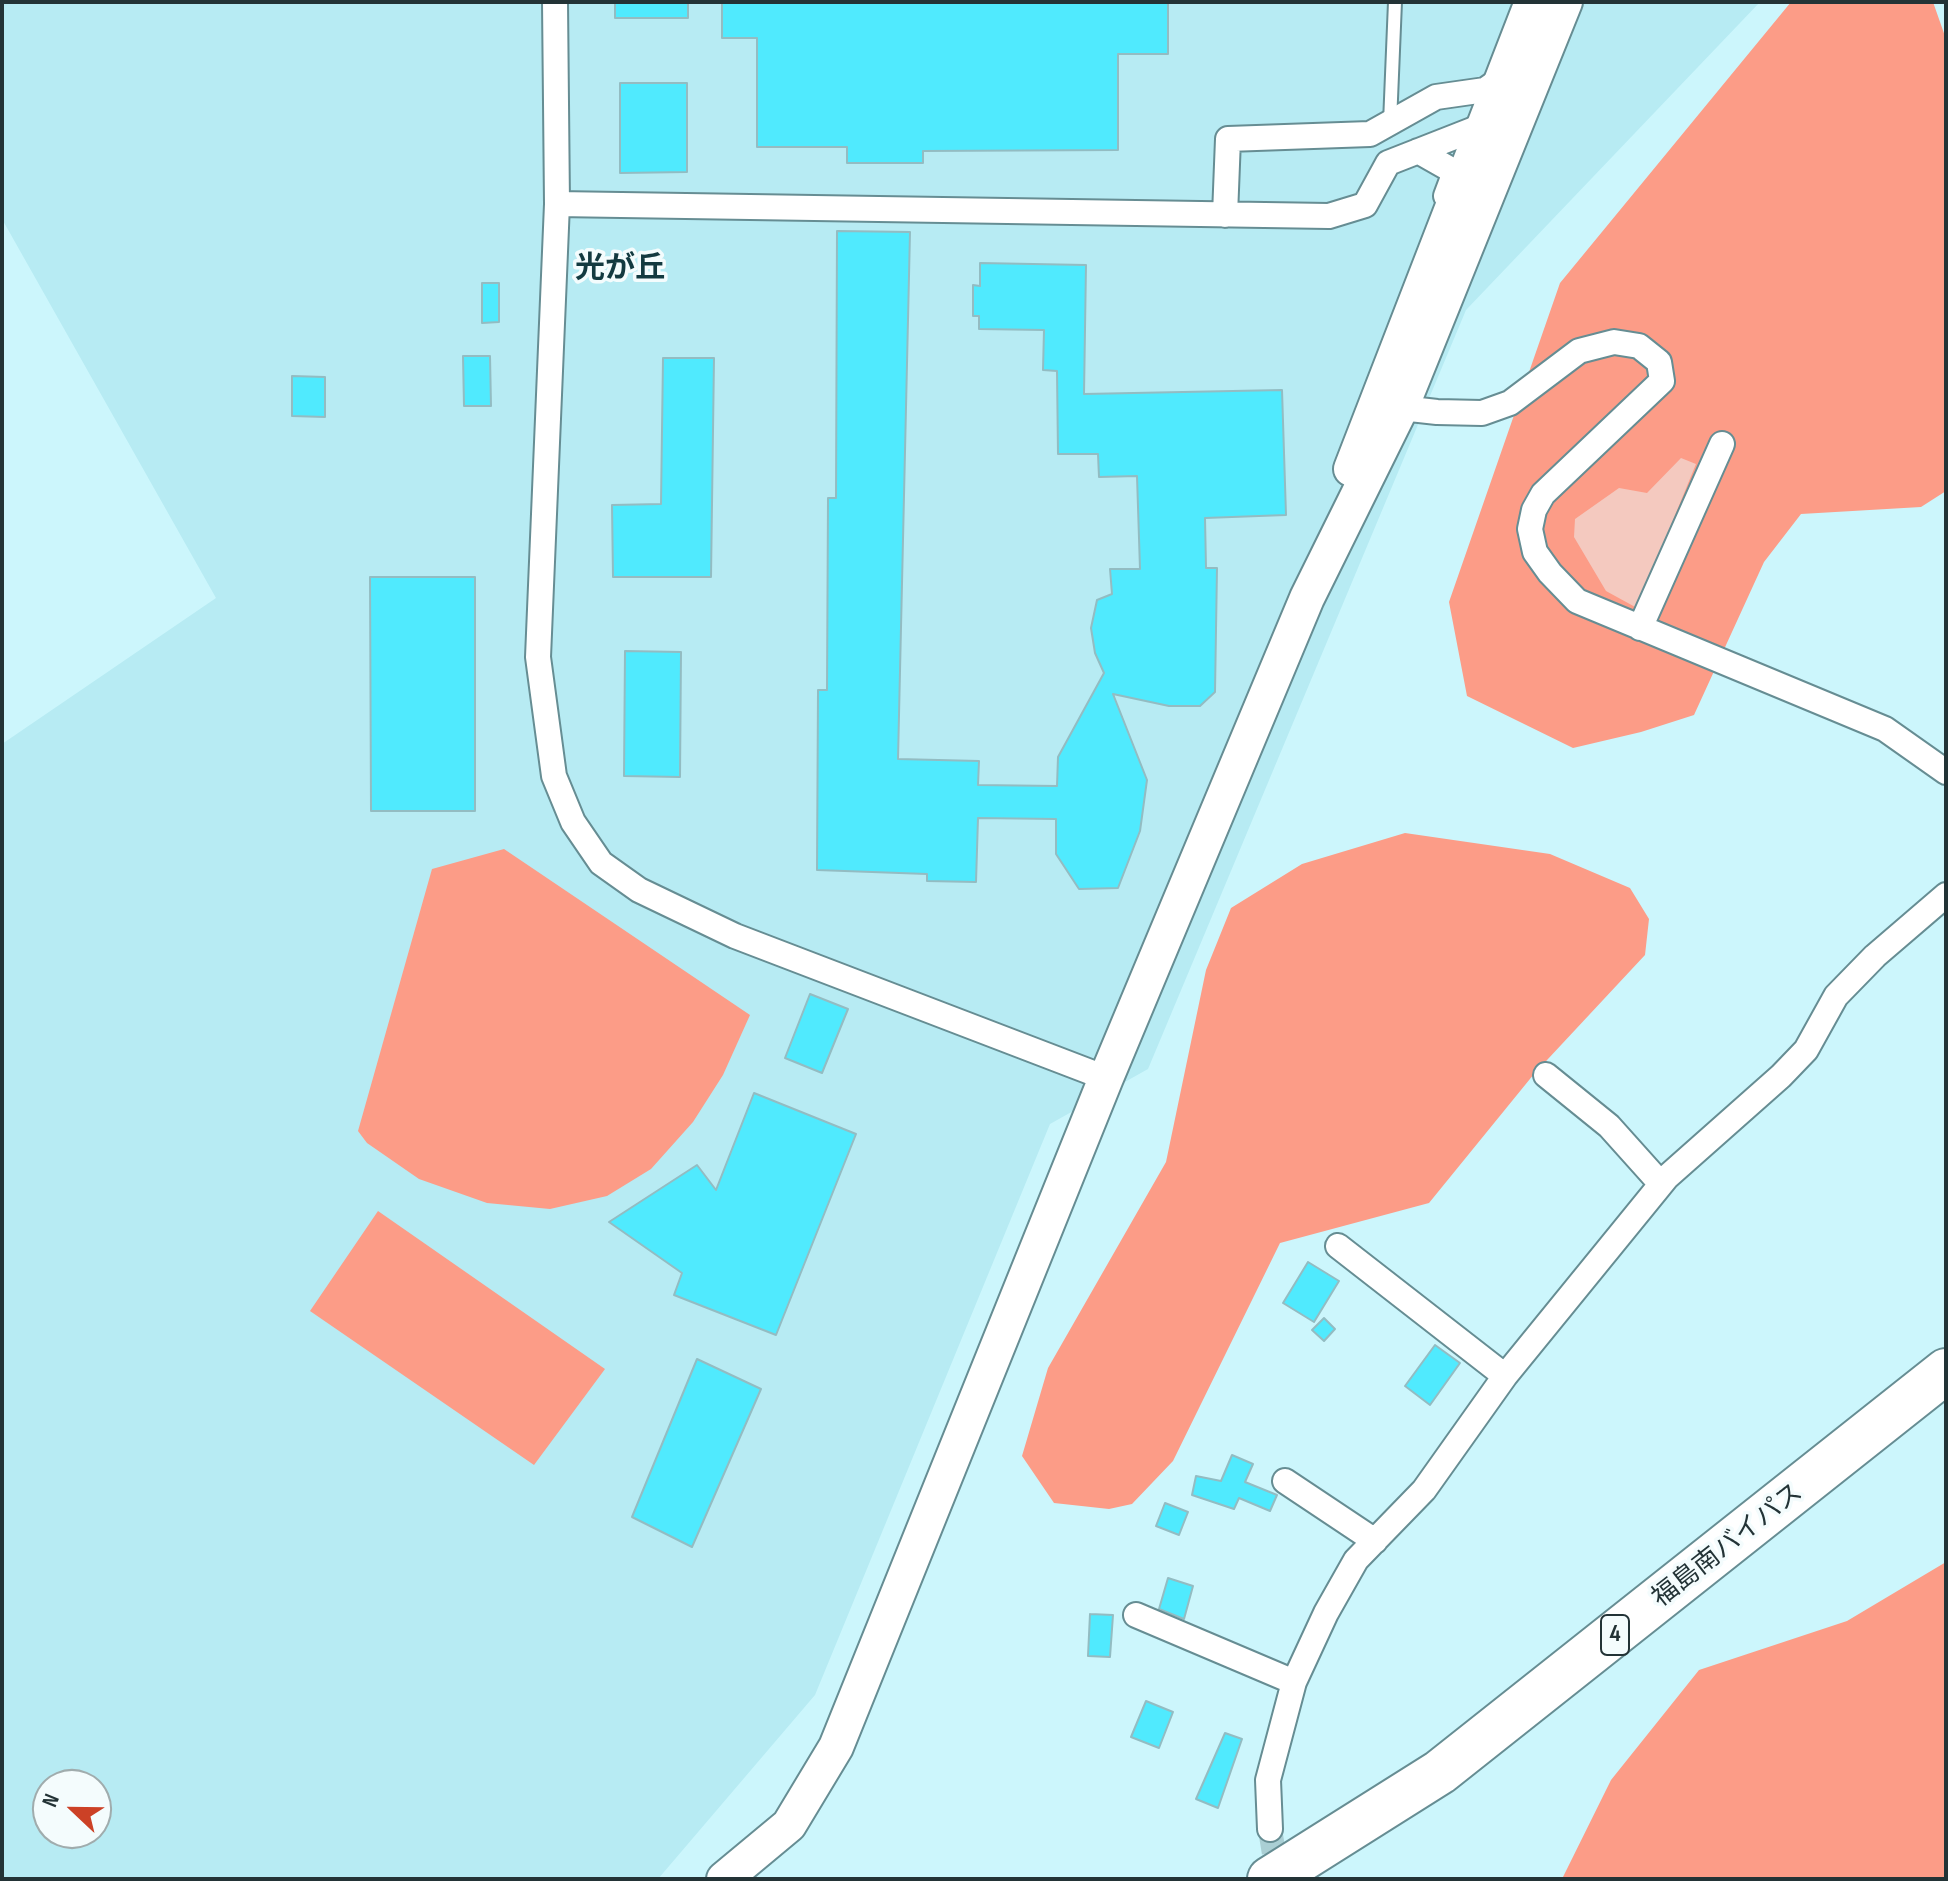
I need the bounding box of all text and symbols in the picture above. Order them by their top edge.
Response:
district label: 光が丘 [575,251,665,287]
street label: 福島南バイパス [1647,1478,1809,1614]
road number: 4 [1601,1615,1629,1655]
north arrow [32,1769,112,1849]
text: N [36,1790,66,1811]

